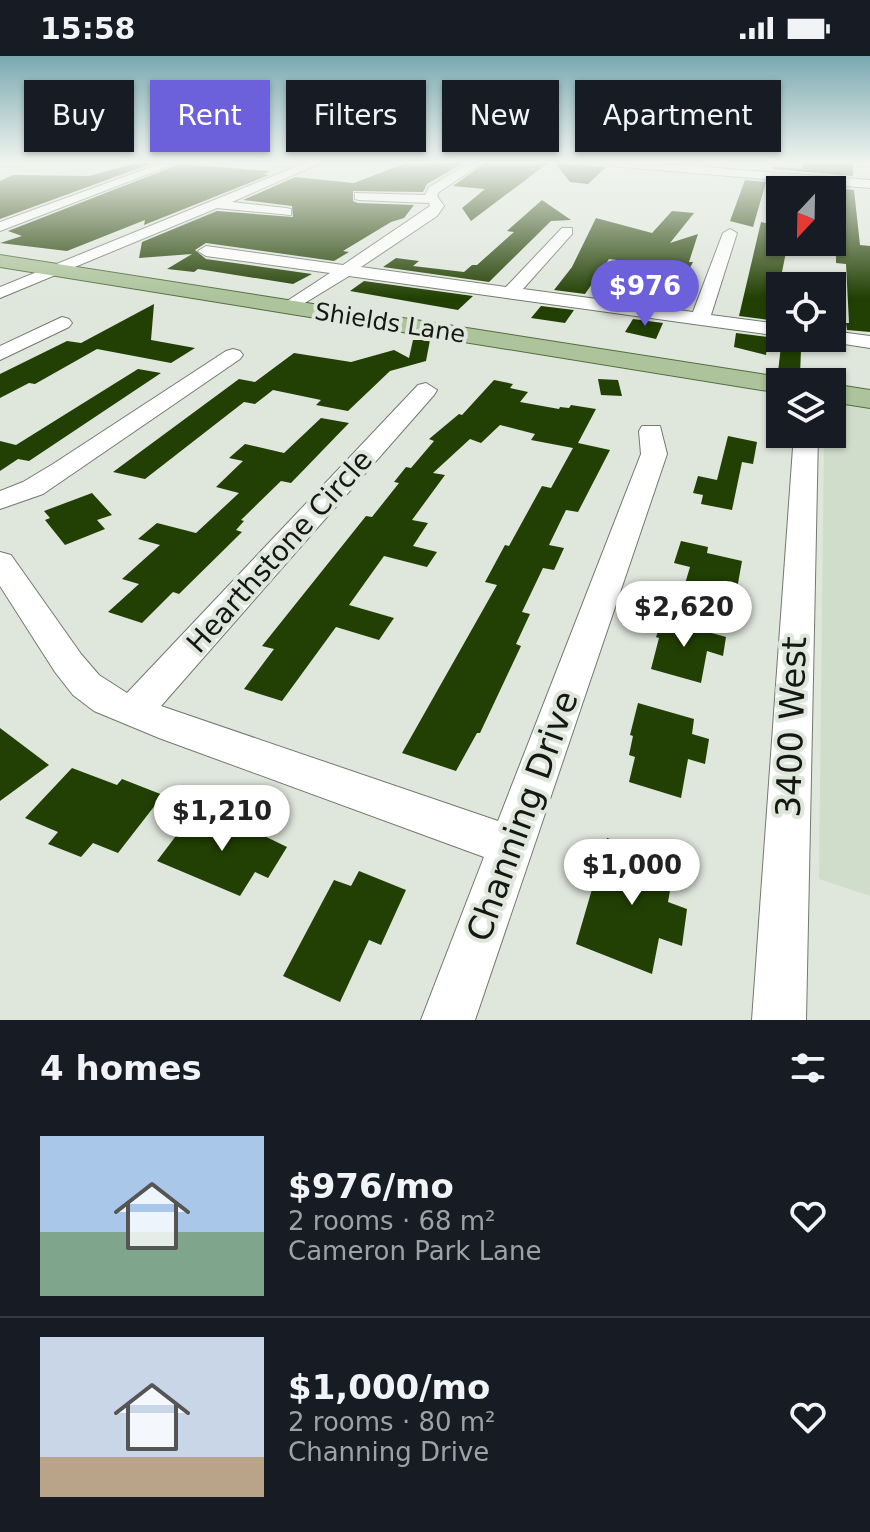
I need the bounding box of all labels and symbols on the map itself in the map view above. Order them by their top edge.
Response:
north arrow [766,176,846,256]
pin: $976 [598,260,692,328]
street label: Shields Lane [313,297,467,349]
street label: Hearthstone Circle [180,443,379,659]
pin: $2,620 [619,581,749,649]
street label: 3400 West [768,636,814,818]
street label: Channing Drive [458,685,586,947]
pin: $1,210 [157,785,287,853]
pin: $1,000 [567,839,697,907]

